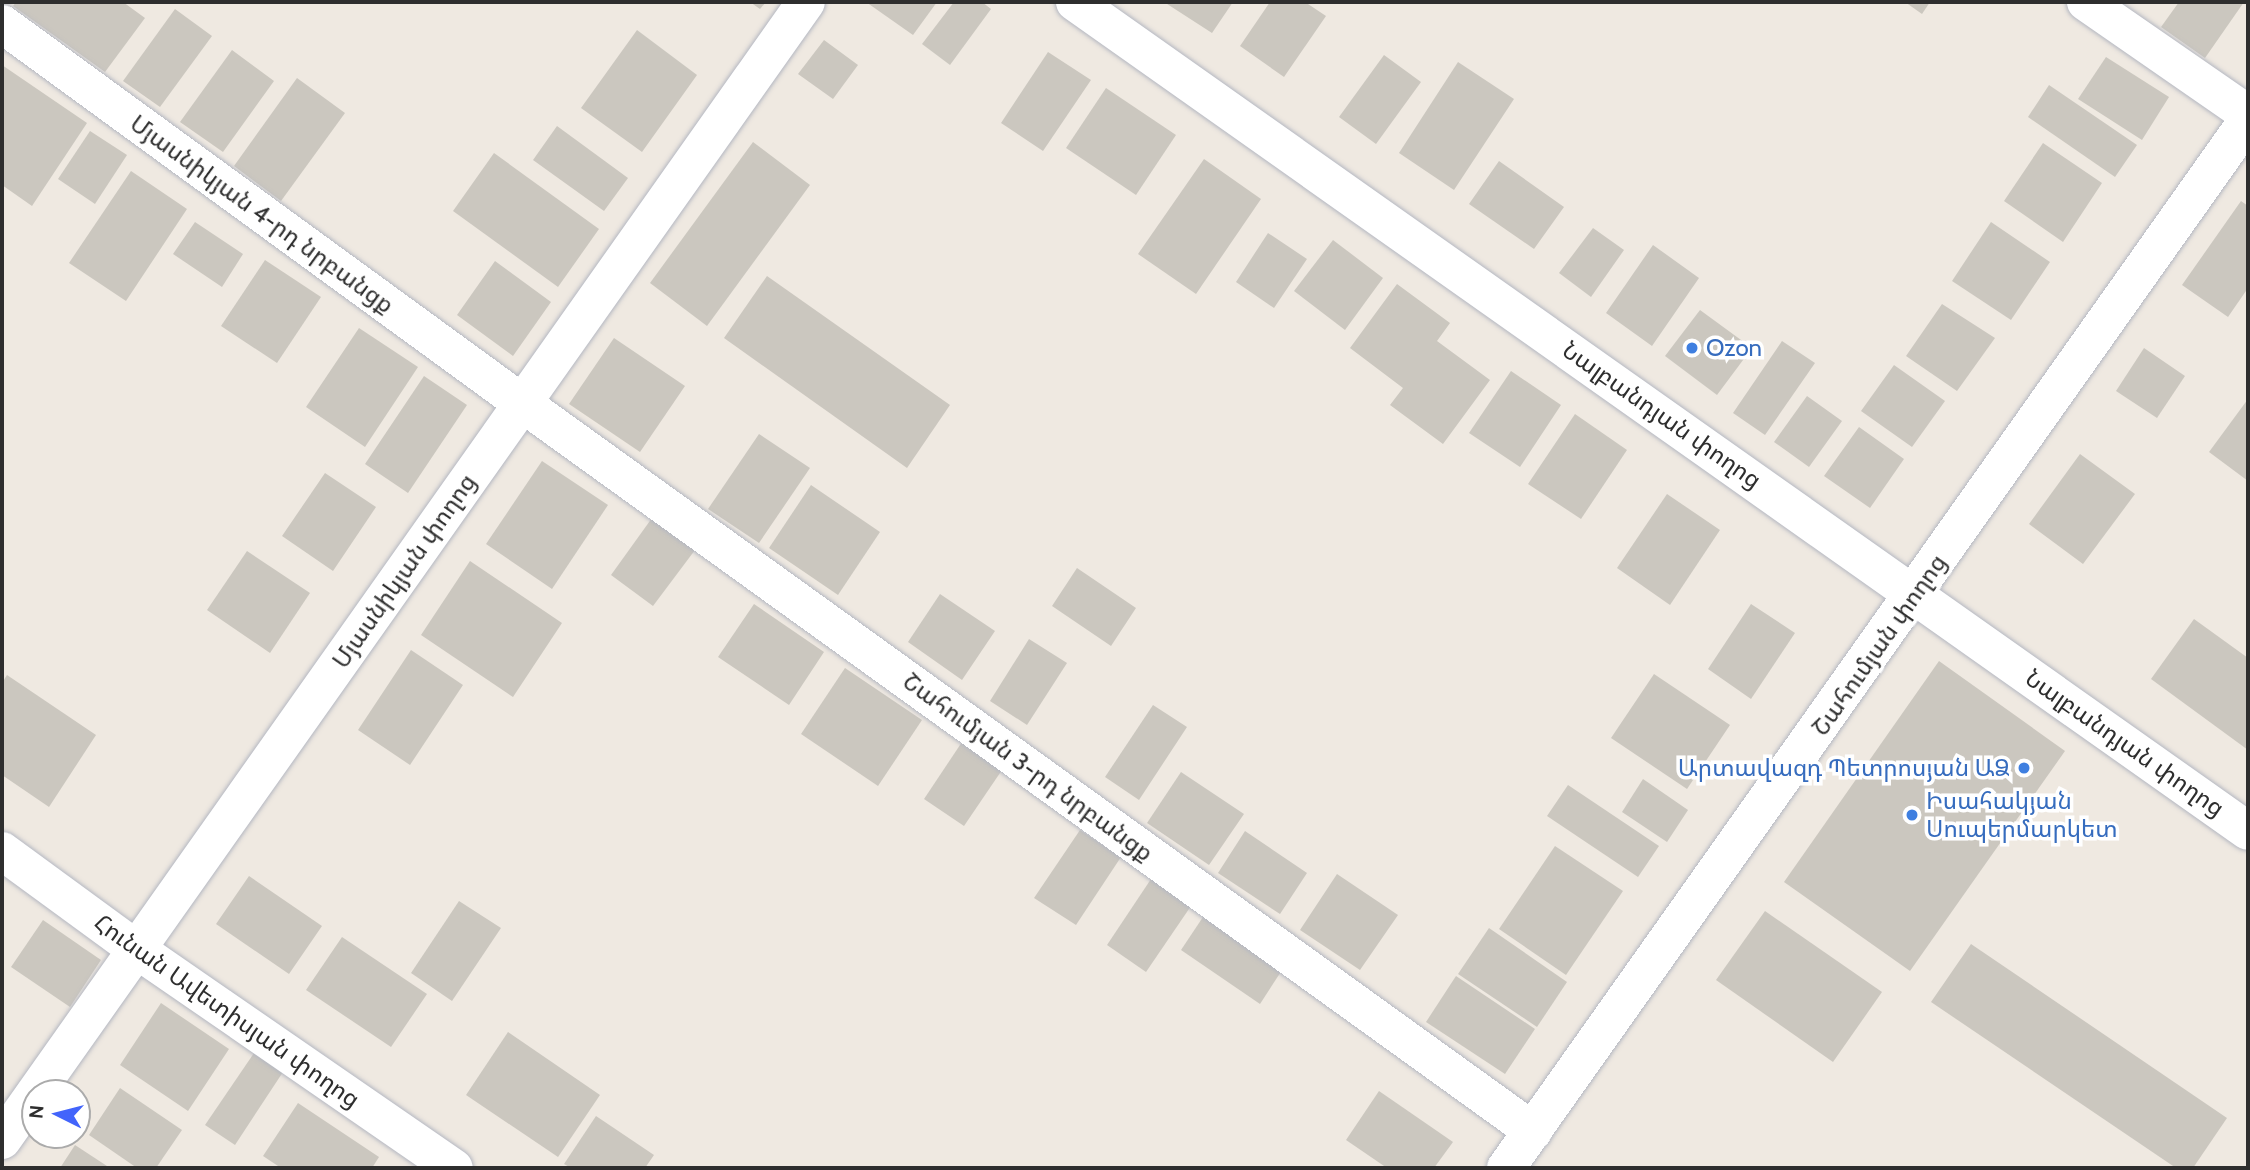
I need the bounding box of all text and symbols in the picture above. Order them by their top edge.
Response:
street label: Մյասնիկյան 4-րդ նրբանցք [125,109,399,319]
place label: Ozon [1706,334,1762,362]
street label: Նալբանդյան փողոց [1557,335,1767,495]
marker: Ozon [1684,340,1700,356]
street label: Մյասնիկյան փողոց [326,468,482,674]
street label: Շահումյան փողոց [1806,549,1952,741]
street label: Նալբանդյան փողոց [2020,663,2230,823]
street label: Շահումյան 3-րդ նրբանցք [897,667,1159,867]
place label: Արտավազդ Պետրոսյան ԱՁ [1678,754,2010,782]
marker: Արտավազդ Պետրոսյան ԱՁ [2016,760,2032,776]
place label: Իսահակյան Սուպերմարկետ [1926,787,2118,843]
marker: Իսահակյան Սուպերմարկետ [1904,807,1920,823]
street label: Հունան Ավետիսյան փողոց [89,908,365,1114]
north arrow [21,1079,91,1149]
text: N [24,1104,49,1120]

